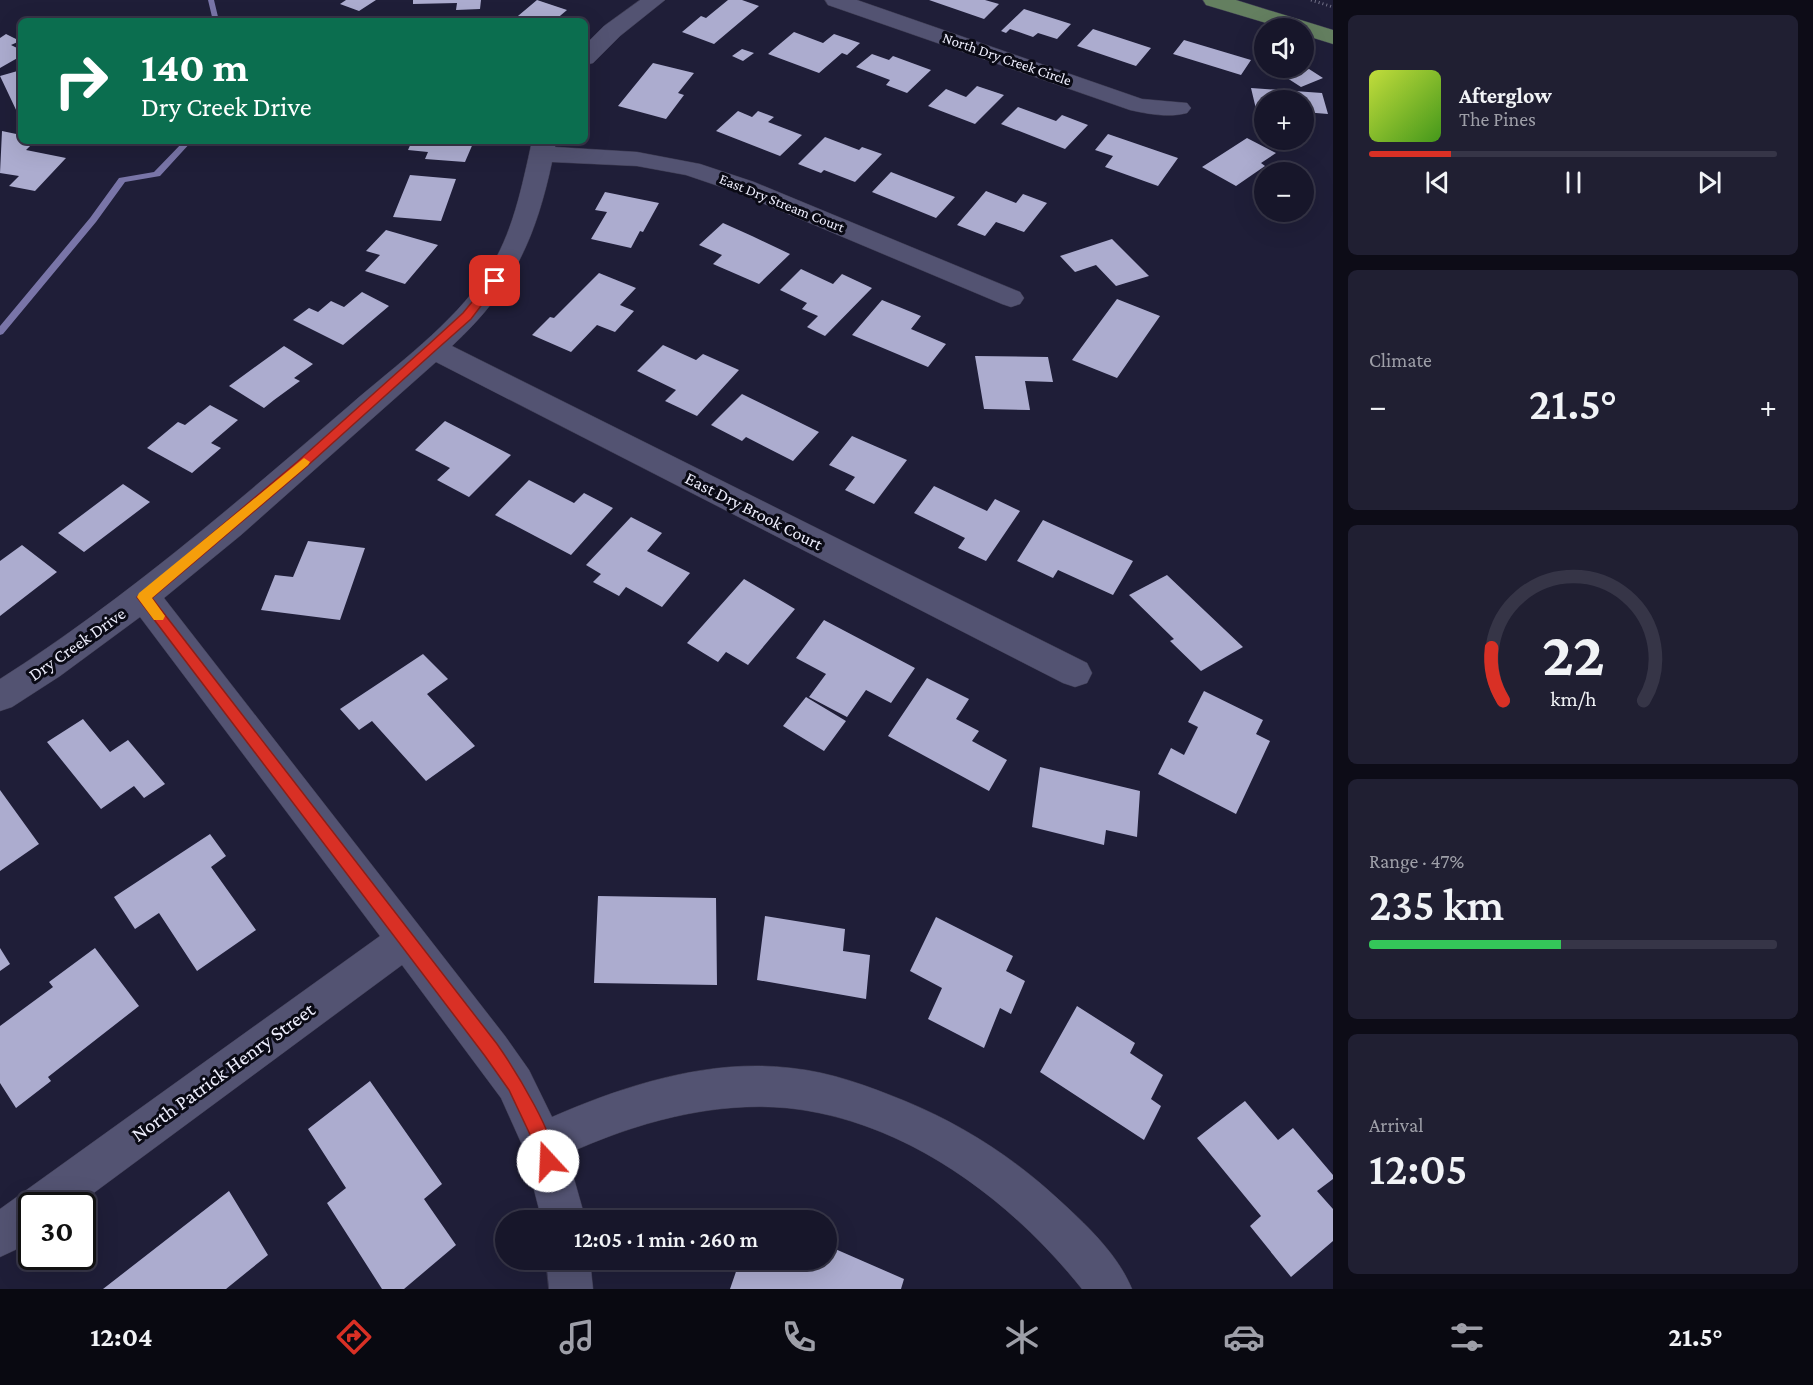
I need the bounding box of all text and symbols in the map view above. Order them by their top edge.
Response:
map controls [1254,18,1314,222]
button: sound [1254,18,1314,78]
street label: North Dry Creek Circle [940,29,1074,90]
icon: right [42,42,120,120]
text: 140 m [141,43,249,90]
text: Afterglow [1459,83,1552,108]
button: + [1254,90,1314,150]
text: Dry Creek Drive [141,92,312,122]
text: The Pines [1459,108,1536,130]
button: − [1254,162,1314,222]
icon: previous [1421,166,1454,199]
icon: pause [1557,166,1590,199]
icon: next [1693,166,1726,199]
street label: East Dry Stream Court [717,171,848,237]
pin [469,255,520,306]
icon: arrive [478,264,511,297]
text: Climate [1369,349,1432,371]
text: 21.5° [1529,379,1617,429]
text: − [1369,387,1386,424]
text: + [1760,387,1777,424]
street label: East Dry Brook Court [682,468,827,555]
street label: Dry Creek Drive [25,603,129,685]
text: 22 [1542,620,1604,689]
text: km/h [1550,688,1597,712]
text: Range · 47% [1369,850,1464,872]
text: 235 km [1369,880,1504,930]
street label: North Patrick Henry Street [127,997,320,1147]
text: Arrival [1369,1114,1423,1136]
position arrow [516,1129,580,1193]
text: 12:05 [1369,1144,1467,1194]
speed limit sign: 30 [18,1192,96,1270]
text: 12:05 · 1 min · 260 m [574,1227,758,1252]
icon: directions [333,1316,375,1358]
icon: music [556,1316,598,1358]
icon: phone [778,1316,820,1358]
icon: climate [1001,1316,1043,1358]
icon: car [1223,1316,1265,1358]
icon: filters [1446,1316,1488,1358]
text: 12:04 [90,1322,153,1352]
text: 21.5° [1668,1322,1723,1352]

